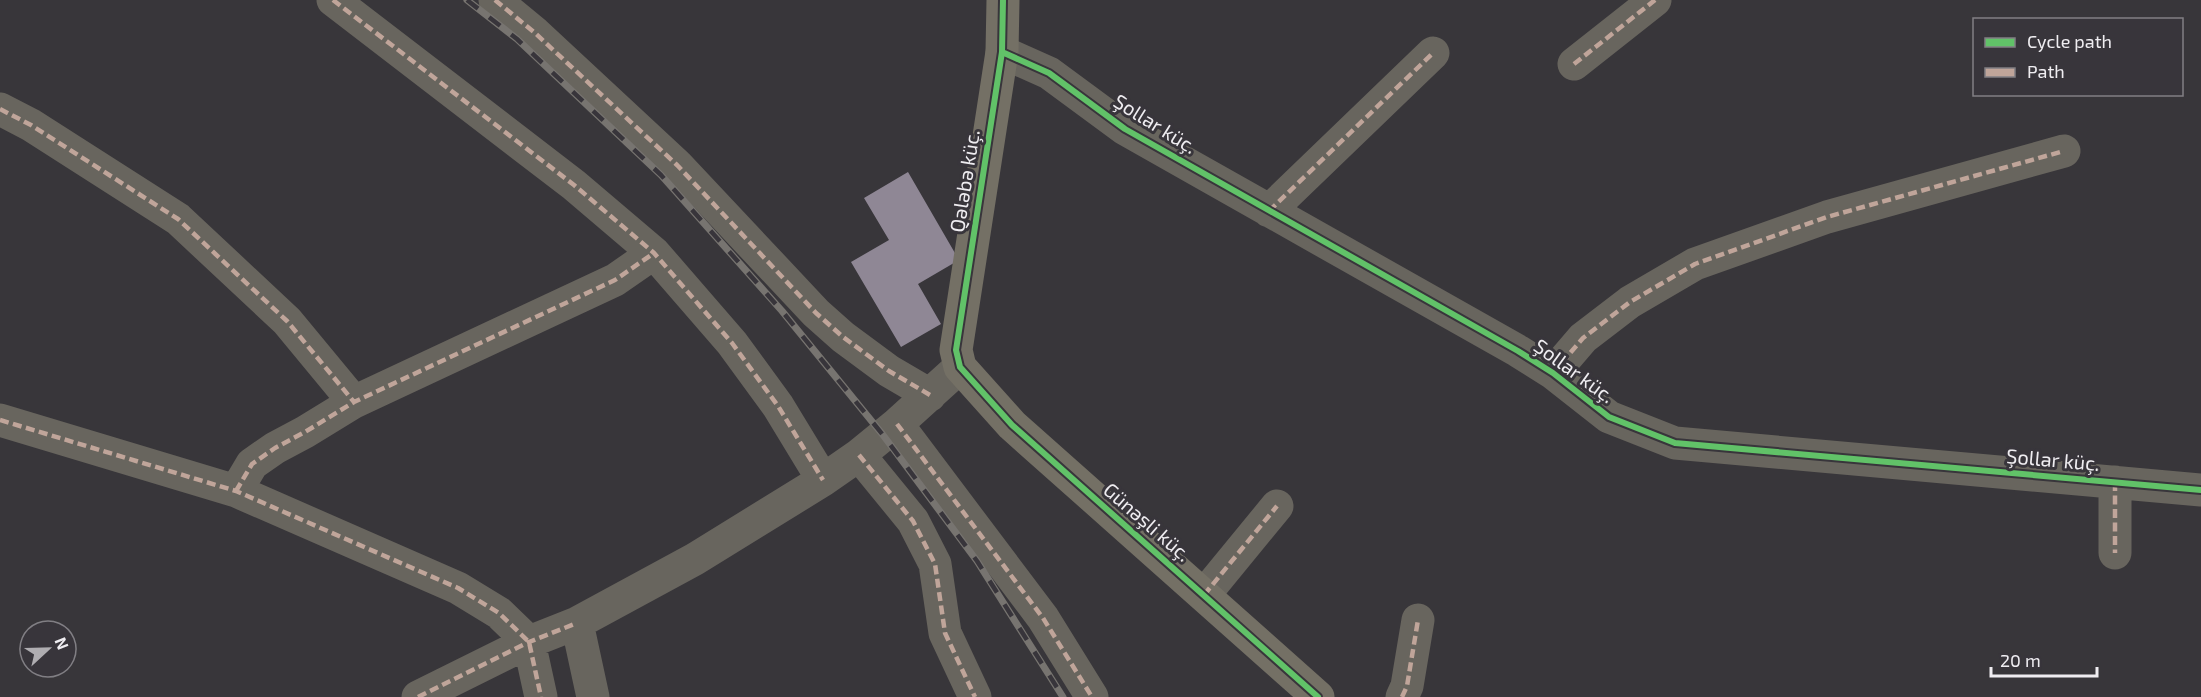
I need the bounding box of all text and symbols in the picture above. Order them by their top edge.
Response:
legend [1973,18,2183,96]
text: Cycle path [2027,30,2112,52]
text: Path [2027,60,2065,82]
street label: Şollar küç. [1109,88,1202,159]
street label: Qələbə küç. [944,128,985,234]
street label: Şollar küç. [1529,333,1619,408]
street label: Şollar küç. [2005,443,2101,476]
street label: Günəşli küç. [1098,477,1196,566]
north arrow [18,619,78,679]
text: N [51,634,73,652]
scale bar [1991,640,2098,678]
text: 20 m [2000,649,2041,671]

